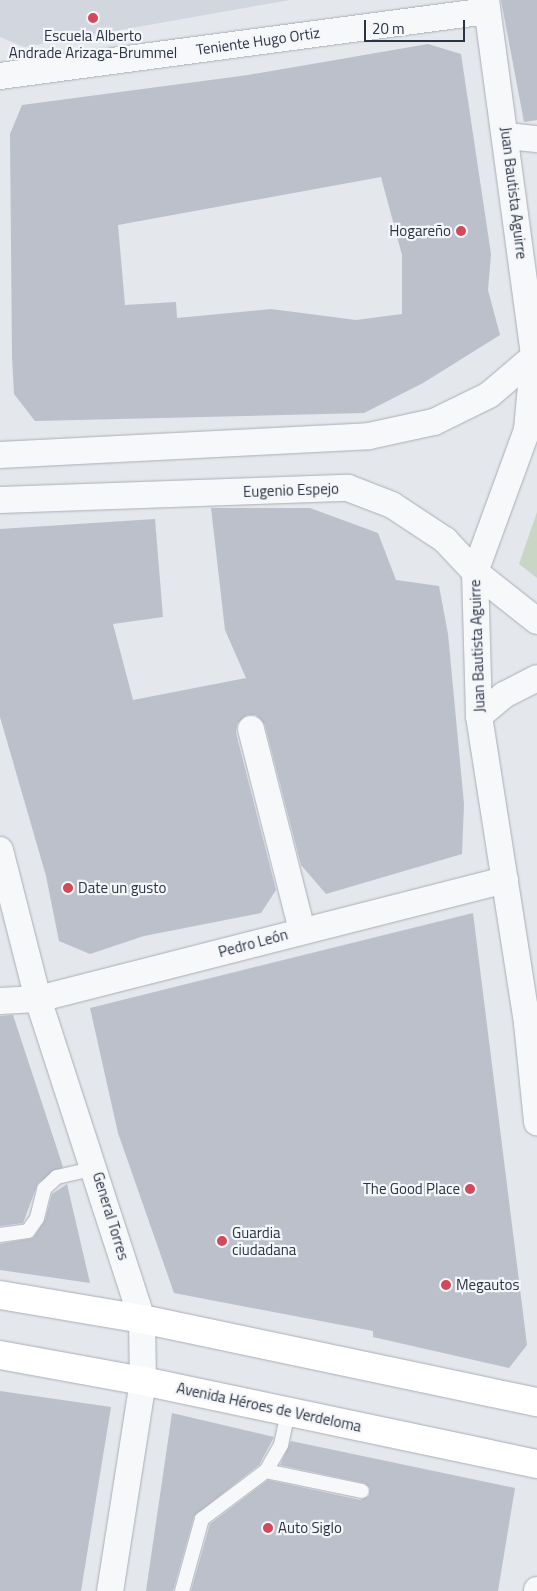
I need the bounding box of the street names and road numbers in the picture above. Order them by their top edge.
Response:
street label: Teniente Hugo Ortiz [195,23,321,59]
street label: Juan Bautista Aguirre [497,126,531,260]
street label: Eugenio Espejo [243,479,339,501]
street label: Juan Bautista Aguirre [466,579,488,713]
street label: Pedro León [216,925,290,961]
street label: General Torres [89,1170,133,1262]
street label: Avenida Héroes de Verdeloma [175,1379,363,1435]

